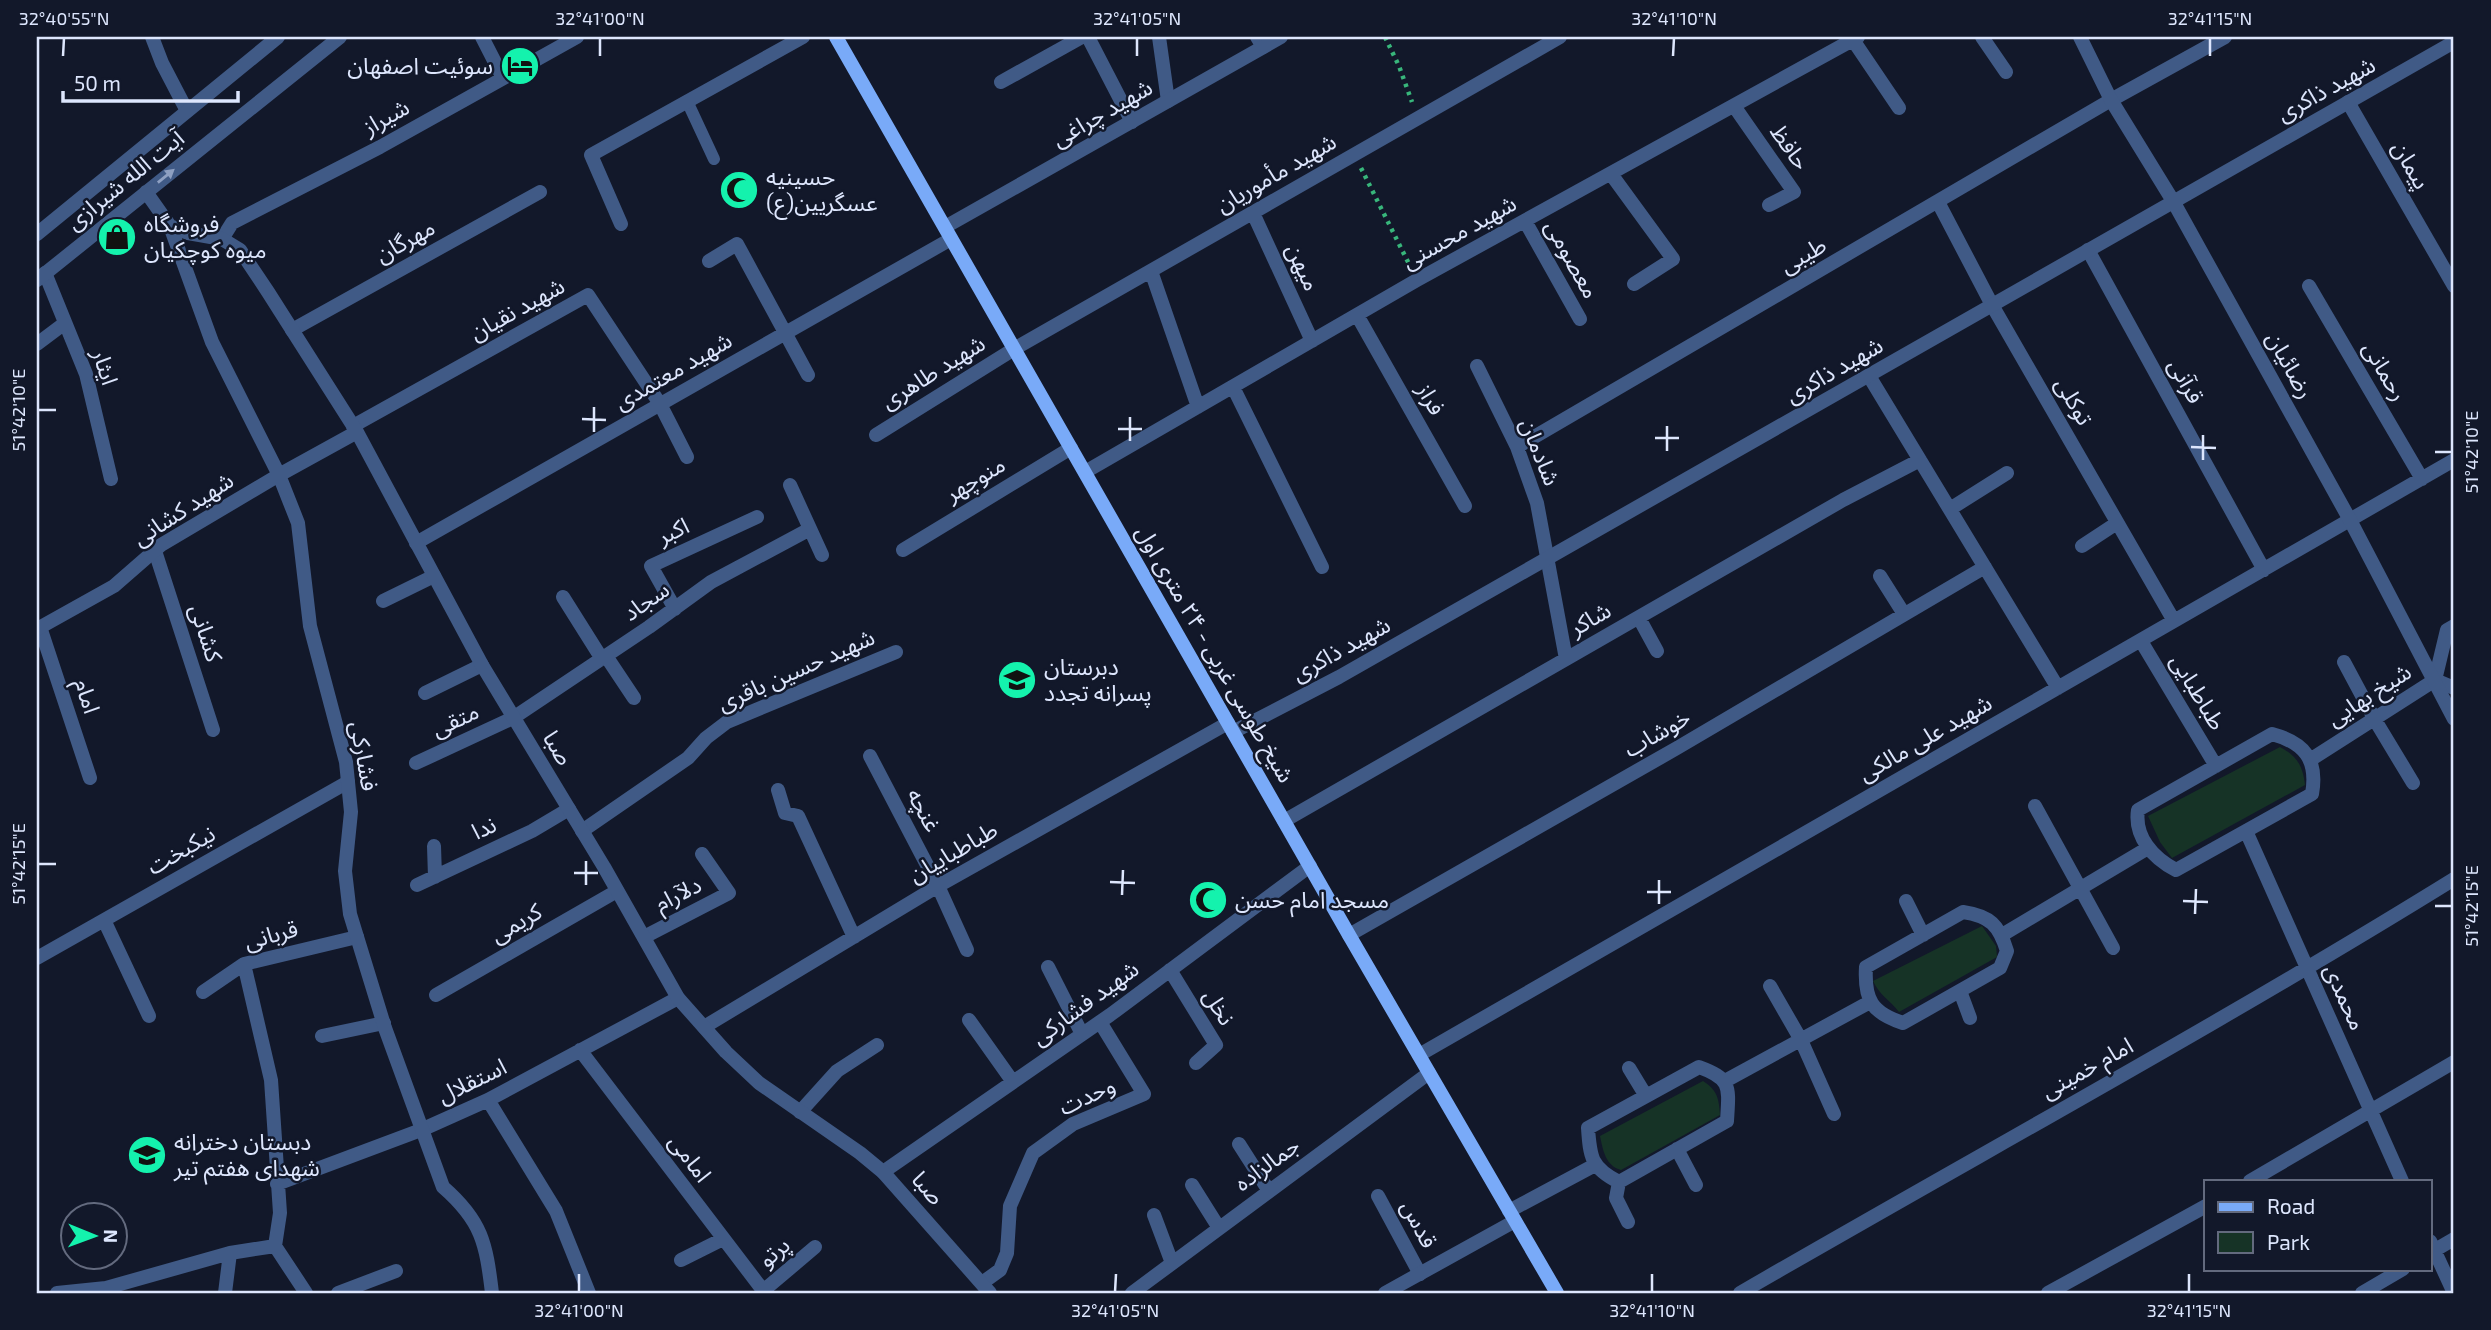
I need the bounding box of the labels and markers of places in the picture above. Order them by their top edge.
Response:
hotel icon: سوئیت اصفهان [499,45,541,87]
place label: سوئیت اصفهان [347,51,493,80]
place label: حسینیه عسگریین(ع) [766,162,878,220]
mosque icon: حسینیه عسگریین(ع) [718,169,760,211]
place label: فروشگاه میوه کوچکیان [144,209,267,265]
shop icon: فروشگاه میوه کوچکیان [96,216,138,258]
place label: دبرستان پسرانه تجدد [1044,652,1152,708]
school or university icon: دبرستان پسرانه تجدد [996,659,1038,701]
mosque icon: مسجد امام حسن [1187,879,1229,921]
place label: مسجد امام حسن [1235,885,1389,918]
place label: دبستان دخترانه شهدای هفتم تیر [173,1127,320,1185]
school or university icon: دبستان دخترانه شهدای هفتم تیر [126,1134,168,1176]

